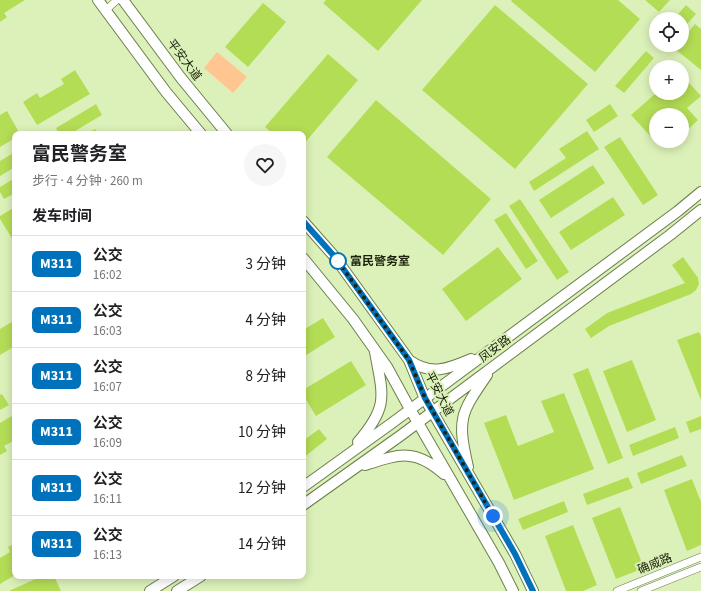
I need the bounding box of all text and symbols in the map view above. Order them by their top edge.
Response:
map controls [649,12,689,148]
button: locate [649,12,689,52]
street label: 平安大道 [163,36,205,84]
button: + [649,60,689,100]
button: − [649,108,689,148]
text: 富民警务室 [32,141,127,168]
button: heart [244,144,286,186]
text: 步行 · 4 分钟 · 260 m [32,172,143,190]
text: 发车时间 [32,206,92,227]
text: 公交 [93,245,123,266]
marker: 富民警务室 [329,252,347,270]
place label: 富民警务室 [350,253,410,270]
text: M311 [40,254,73,274]
text: 3 分钟 [246,254,286,275]
text: 16:02 [93,266,122,284]
text: 公交 [93,301,123,322]
text: M311 [40,310,73,330]
text: 4 分钟 [246,310,286,331]
text: 16:03 [93,322,122,340]
street label: 凤安路 [476,331,514,367]
text: 公交 [93,357,123,378]
text: M311 [40,366,73,386]
text: 8 分钟 [246,366,286,387]
street label: 平安大道 [421,369,457,419]
text: 16:07 [93,378,122,396]
text: 公交 [93,413,123,434]
text: M311 [40,422,73,442]
text: 10 分钟 [238,422,286,443]
text: 16:09 [93,434,122,452]
text: 公交 [93,469,123,490]
text: M311 [40,478,73,498]
text: 12 分钟 [238,478,286,499]
text: 16:11 [93,490,122,508]
your location [483,506,503,526]
text: 公交 [93,525,123,546]
text: M311 [40,534,73,554]
text: 14 分钟 [238,534,286,555]
text: 16:13 [93,546,122,564]
street label: 确威路 [635,549,675,579]

